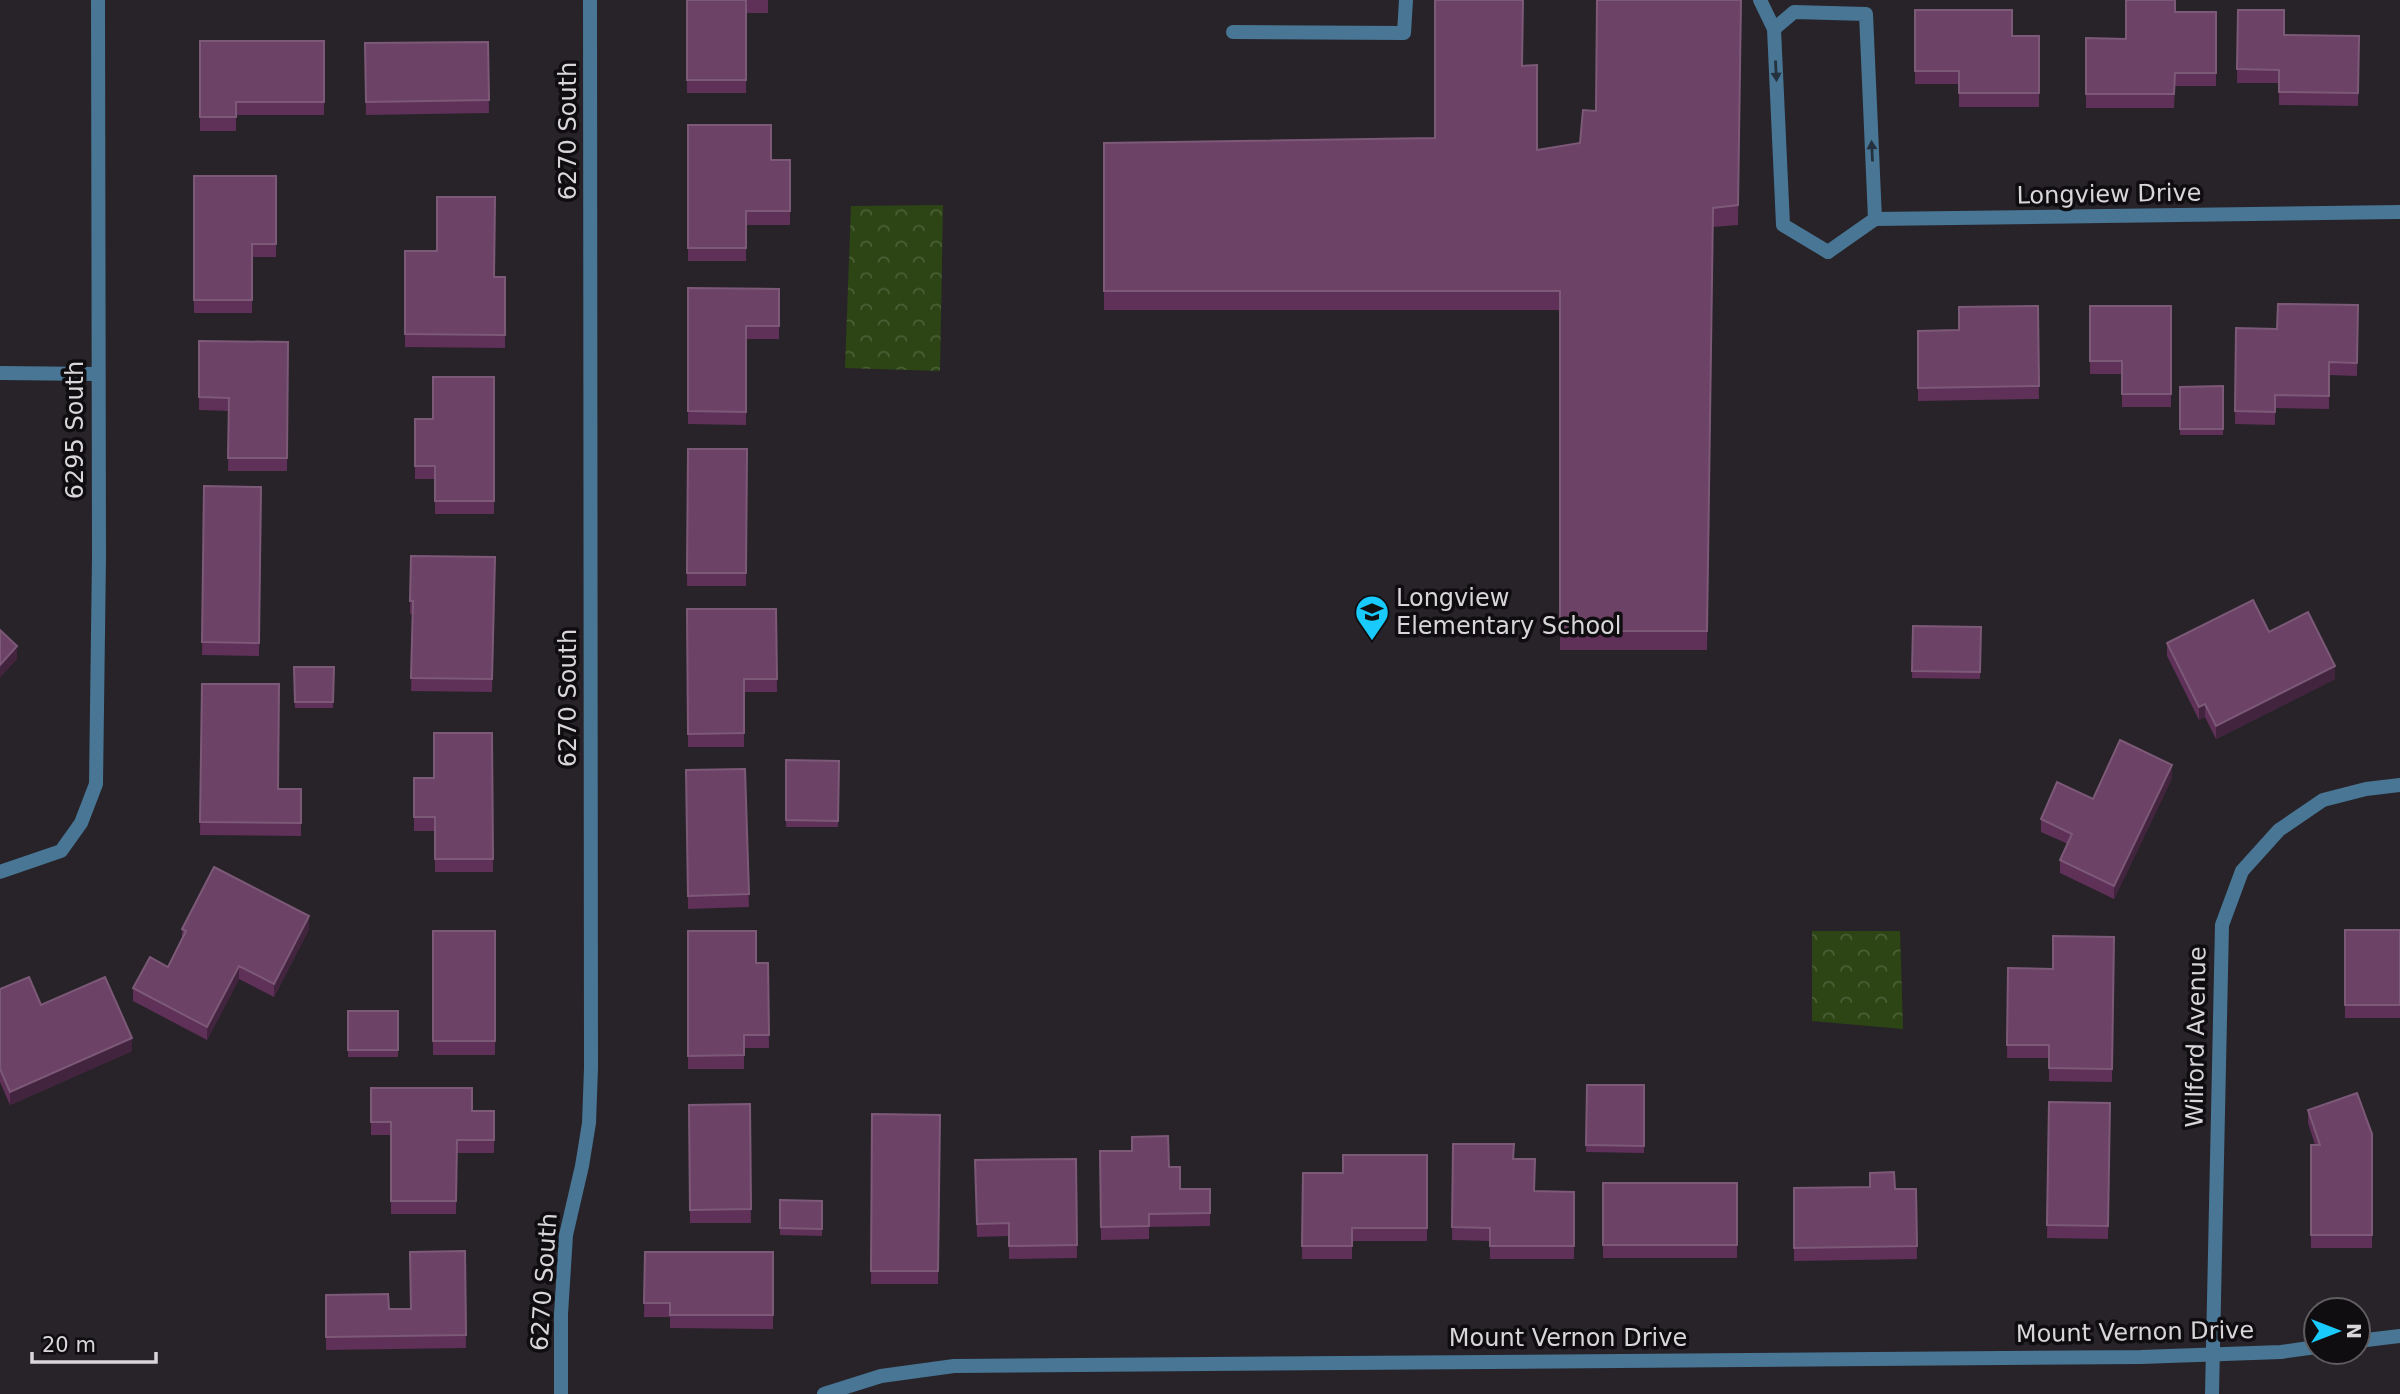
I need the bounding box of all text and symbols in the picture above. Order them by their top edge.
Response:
one-way arrow [1771,60,1782,82]
street label: 6270 South [554,62,582,200]
one-way arrow [1866,139,1877,161]
street label: Longview Drive [2016,178,2202,210]
street label: 6295 South [61,361,89,499]
place label: Longview Elementary School [1396,584,1621,640]
school or university icon: Longview Elementary School [1353,593,1391,642]
street label: 6270 South [554,629,582,767]
street label: Wilford Avenue [2180,946,2212,1128]
street label: 6270 South [525,1212,563,1352]
north arrow [2302,1296,2372,1366]
street label: Mount Vernon Drive [2016,1316,2254,1348]
scale bar [32,1320,156,1364]
text: N [2343,1323,2365,1339]
street label: Mount Vernon Drive [1449,1324,1687,1352]
text: 20 m [42,1333,96,1357]

